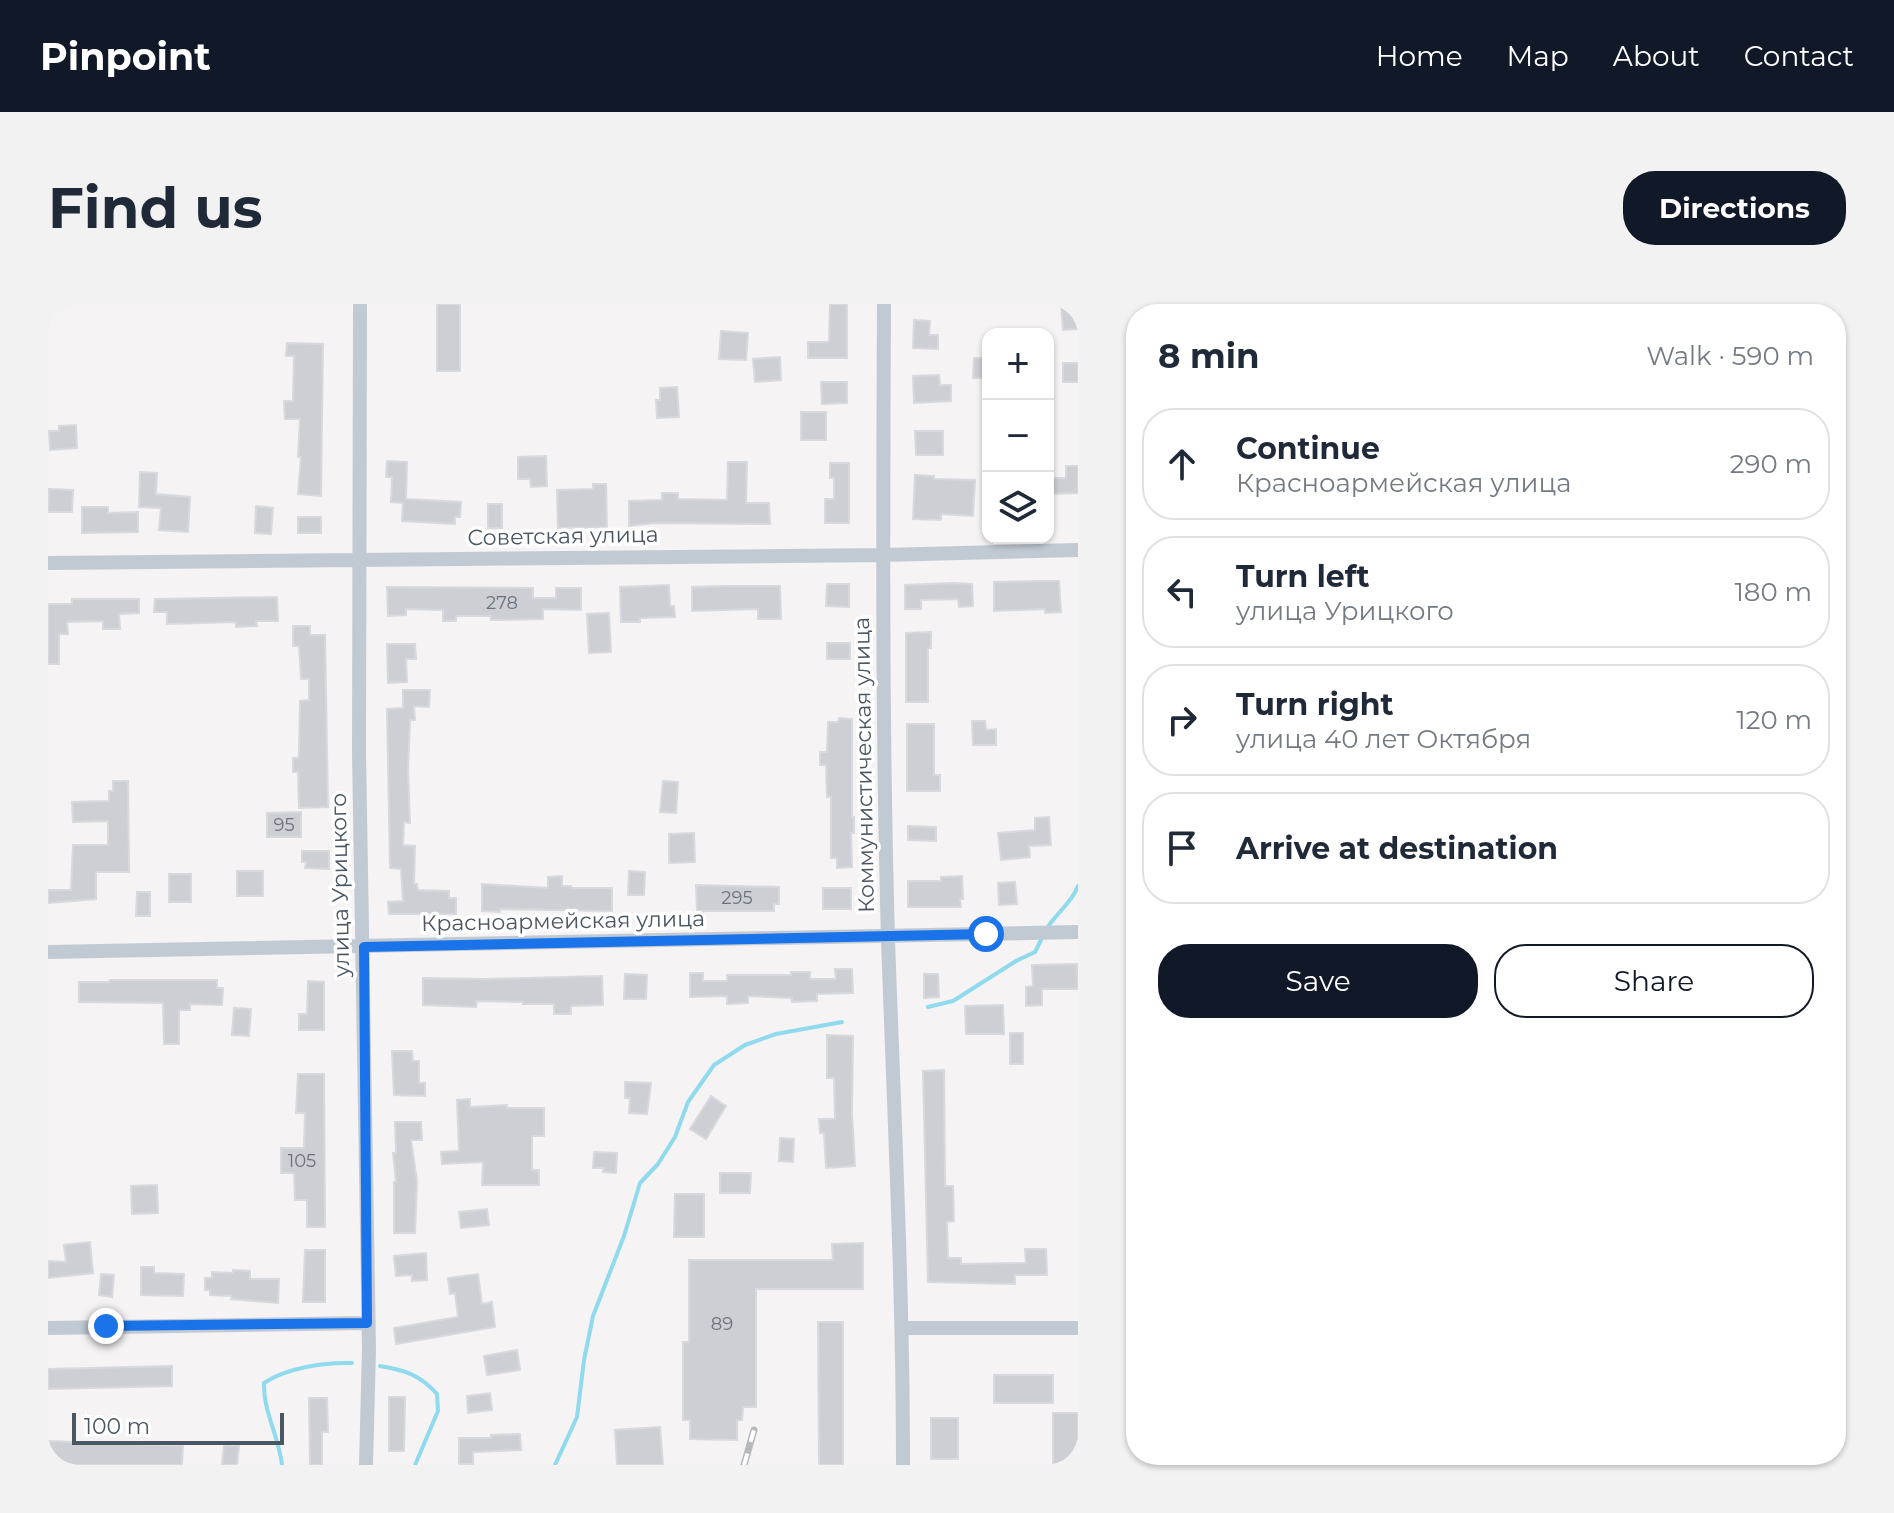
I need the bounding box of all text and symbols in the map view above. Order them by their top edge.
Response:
text: Pinpoint [40,33,211,80]
text: Home [1376,39,1463,73]
text: Map [1507,39,1569,73]
text: About [1613,39,1700,73]
text: Contact [1744,39,1854,73]
button: Directions [1623,171,1846,245]
text: Find us [48,174,262,242]
map controls [982,328,1054,544]
button: + [982,328,1054,400]
text: 8 min [1158,335,1259,377]
text: Walk · 590 m [1646,340,1814,372]
button: − [982,400,1054,472]
text: Continue [1236,430,1380,467]
icon: ahead [1160,442,1204,486]
text: 290 m [1730,448,1812,480]
text: Красноармейская улица [1236,467,1571,499]
button: layers [982,472,1054,544]
street label: Советская улица [467,521,659,551]
text: Turn left [1236,558,1369,595]
icon: left [1160,570,1204,614]
text: 180 m [1734,576,1812,608]
house number: 278 [486,592,518,614]
text: улица Урицкого [1236,595,1454,627]
street label: Коммунистическая улица [848,617,880,913]
text: Turn right [1236,686,1393,723]
icon: right [1160,698,1204,742]
text: 120 m [1736,704,1812,736]
text: улица 40 лет Октября [1236,723,1531,755]
street label: улица Урицкого [325,793,355,978]
house number: 95 [273,814,295,836]
icon: arrive [1160,826,1204,870]
text: Arrive at destination [1236,830,1558,867]
house number: 295 [721,887,753,909]
street label: Красноармейская улица [421,905,705,937]
route start [968,916,1004,952]
button: Save [1158,944,1478,1018]
button: Share [1494,944,1814,1018]
house number: 105 [288,1150,316,1172]
route end [88,1308,124,1344]
house number: 89 [711,1313,733,1335]
scale bar [72,1409,284,1445]
text: 100 m [84,1413,150,1440]

